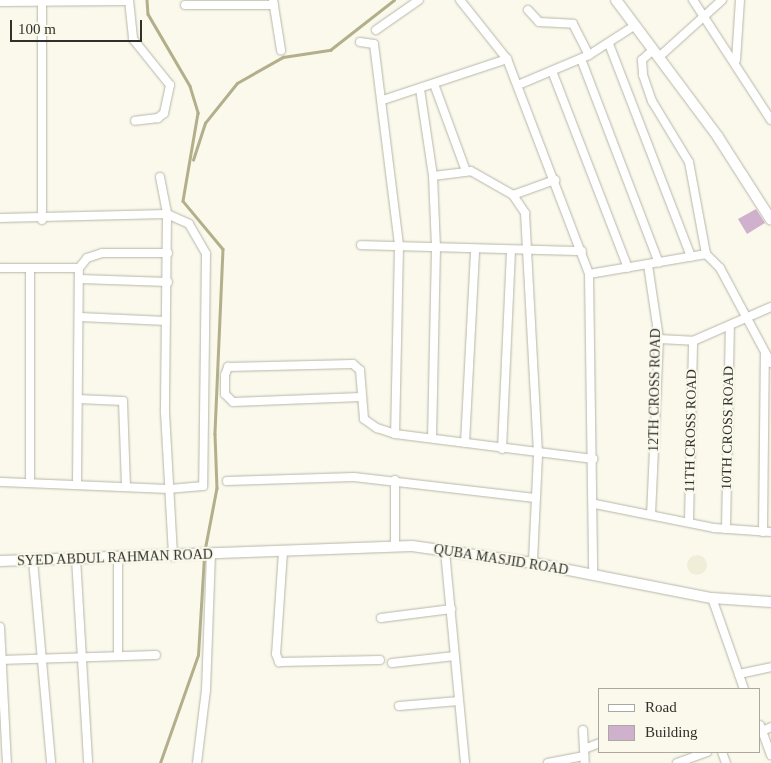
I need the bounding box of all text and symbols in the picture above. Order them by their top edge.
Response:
scale bar [12,10,145,42]
text: 100 m [18,21,56,37]
street label: 12TH CROSS ROAD [646,328,664,452]
street label: 10TH CROSS ROAD [719,366,737,490]
street label: 11TH CROSS ROAD [682,369,700,493]
street label: QUBA MASJID ROAD [432,541,570,579]
street label: SYED ABDUL RAHMAN ROAD [16,546,214,570]
legend [598,688,761,753]
text: Road [645,699,677,715]
text: Building [645,724,698,740]

